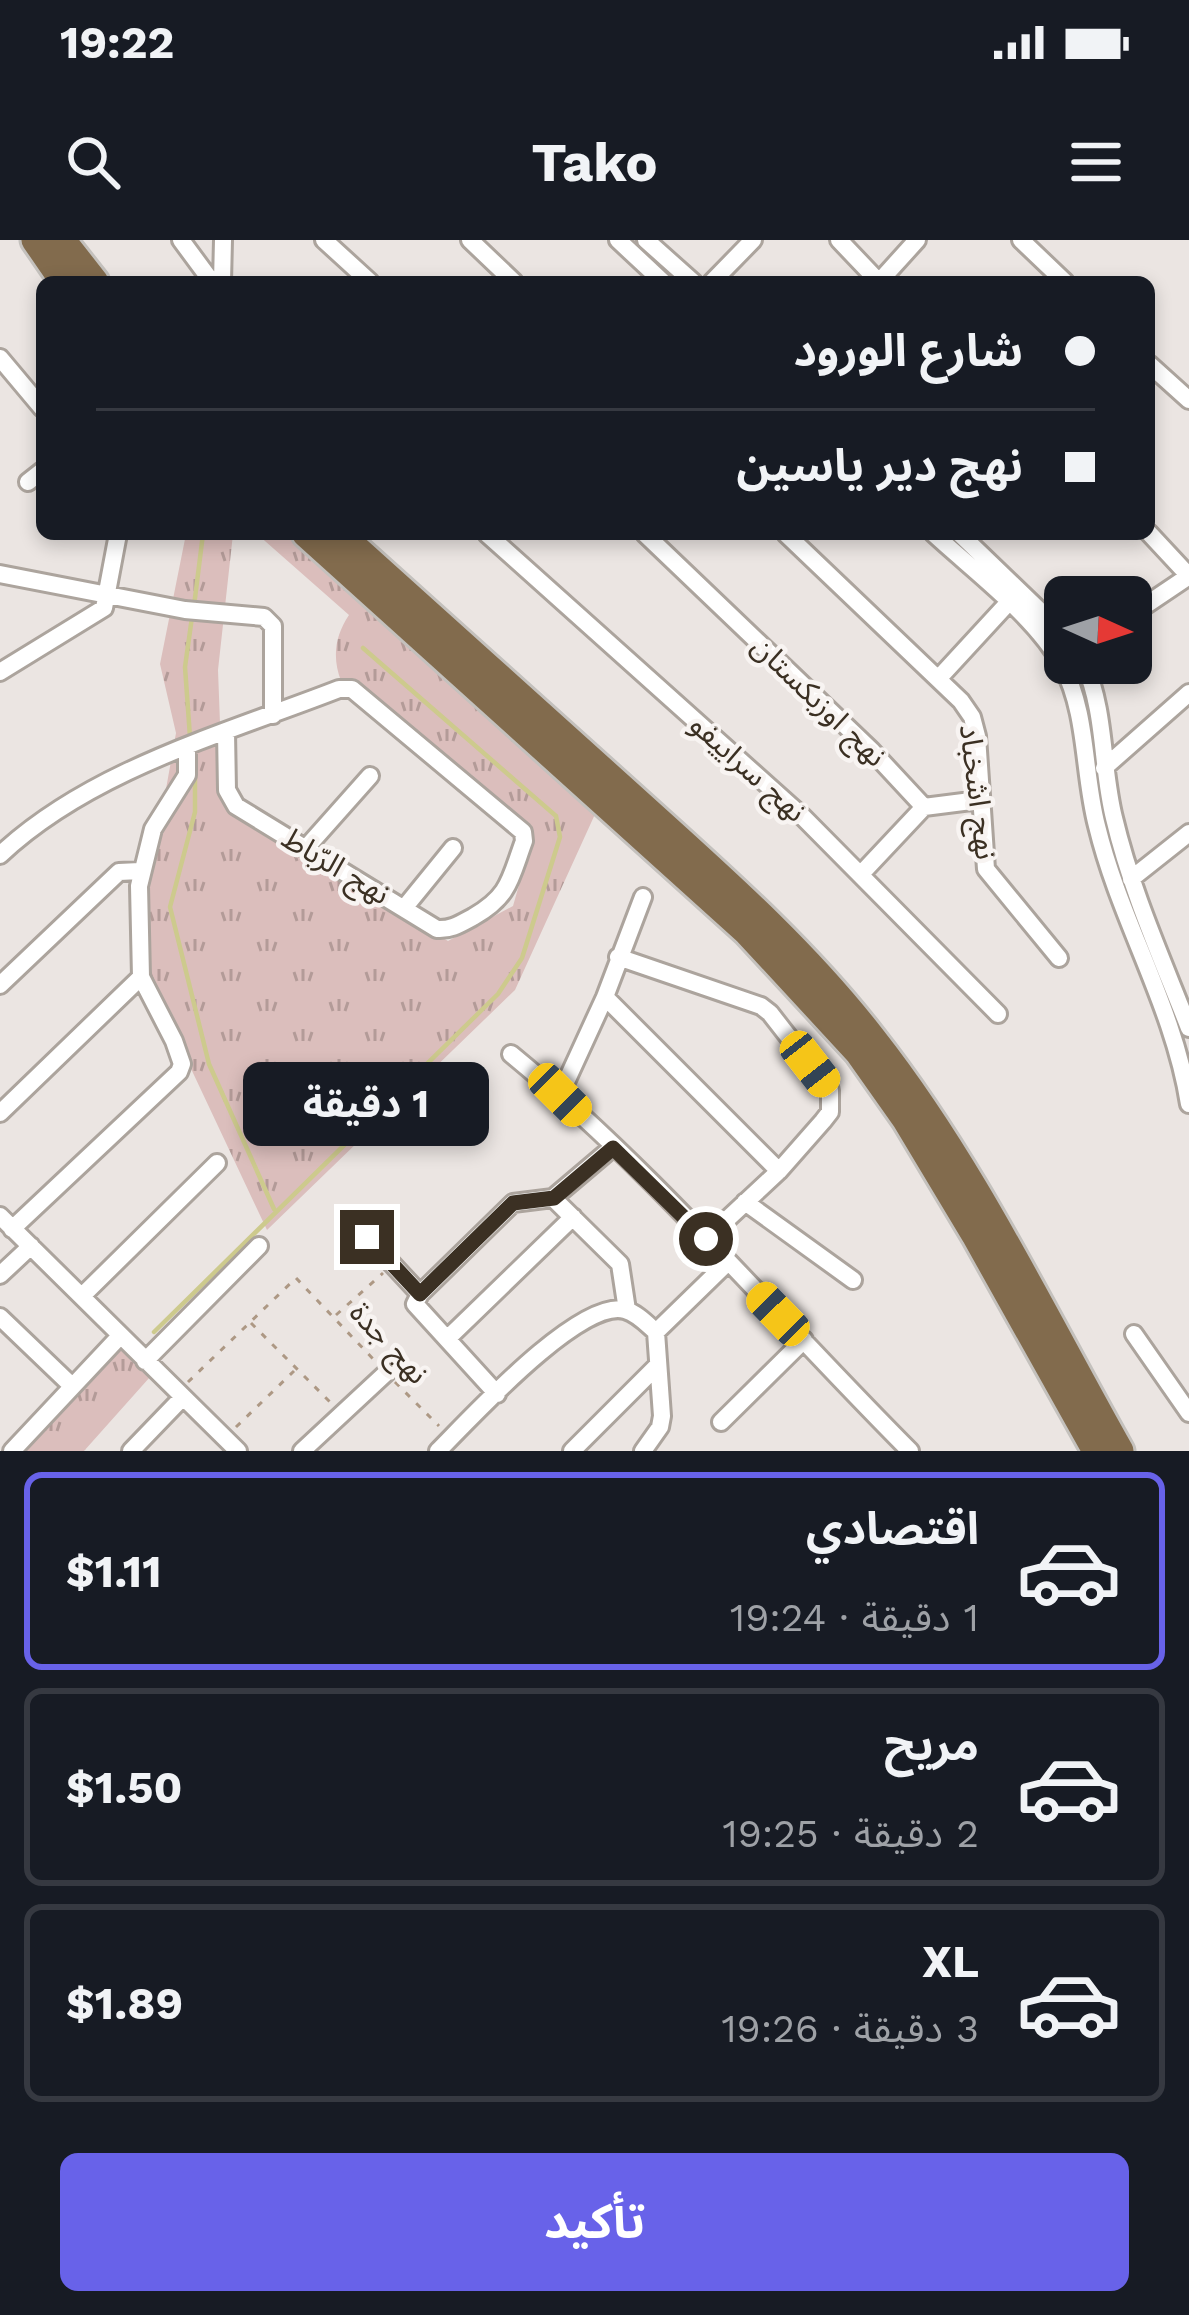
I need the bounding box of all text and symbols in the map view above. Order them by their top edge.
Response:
text: 19:22 [60,16,174,69]
icon: search [60,129,126,195]
icon: menu [1063,129,1129,195]
text: Tako [531,131,658,194]
text: شارع الورود [793,324,1023,377]
text: نهج دير ياسين [737,439,1023,492]
north arrow [1044,576,1152,684]
map controls [1044,576,1152,684]
street label: نهج اوزبكستان [742,628,894,777]
street label: نهج سراييفو [680,706,814,833]
street label: نهج اشخباد [948,722,1004,862]
street label: نهج الرّباط [274,820,396,916]
car [774,1025,846,1103]
car [522,1057,598,1133]
callout: 1 دقيقة [244,1063,490,1147]
text: 1 دقيقة [303,1081,429,1126]
route end [340,1210,394,1264]
route start [679,1212,733,1266]
car [740,1276,816,1352]
street label: نهج جدة [339,1295,436,1394]
text: اقتصادي [806,1502,979,1555]
icon: car [1015,1517,1123,1625]
text: $1.11 [66,1545,162,1598]
text: 1 دقيقة · 19:24 [730,1595,979,1640]
text: مريح [884,1718,979,1771]
icon: car [1015,1733,1123,1841]
text: $1.50 [66,1761,183,1814]
text: 2 دقيقة · 19:25 [722,1811,979,1856]
text: XL [922,1935,979,1988]
icon: car [1015,1949,1123,2057]
text: $1.89 [66,1977,183,2030]
text: 3 دقيقة · 19:26 [721,2006,979,2051]
button: تأكيد [60,2153,1129,2291]

